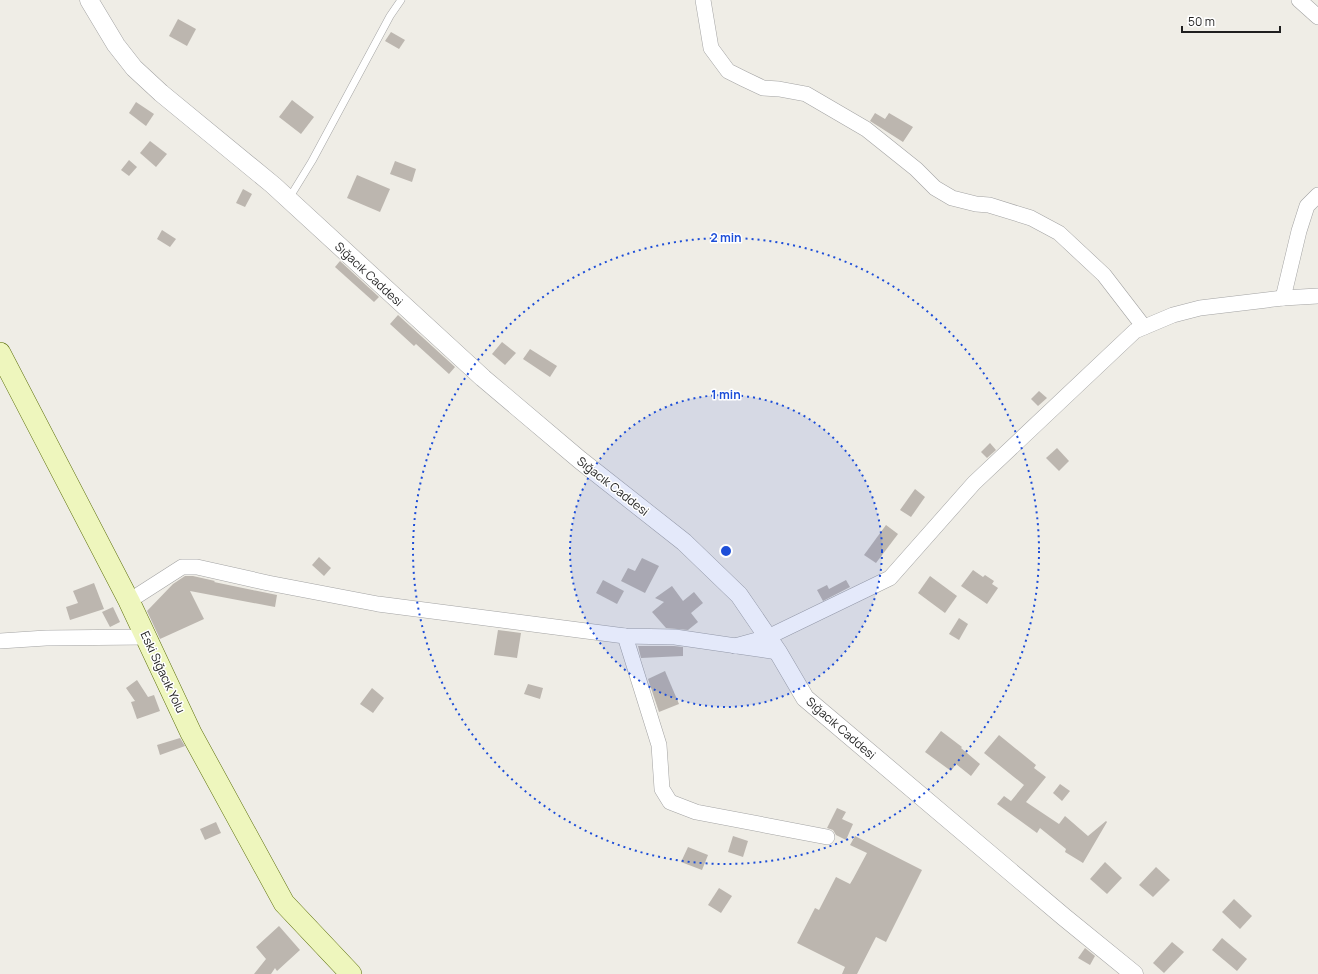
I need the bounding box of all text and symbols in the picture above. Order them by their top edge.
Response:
scale bar [1182,8,1280,34]
text: 50 m [1188,13,1215,30]
text: 2 min [710,229,742,246]
street label: Sığacık Caddesi [331,238,407,310]
text: 1 min [711,386,741,403]
street label: Sığacık Caddesi [573,452,653,520]
centre of rings [719,544,733,558]
street label: Eski Sığacık Yolu [137,628,189,716]
street label: Sığacık Caddesi [803,693,879,763]

